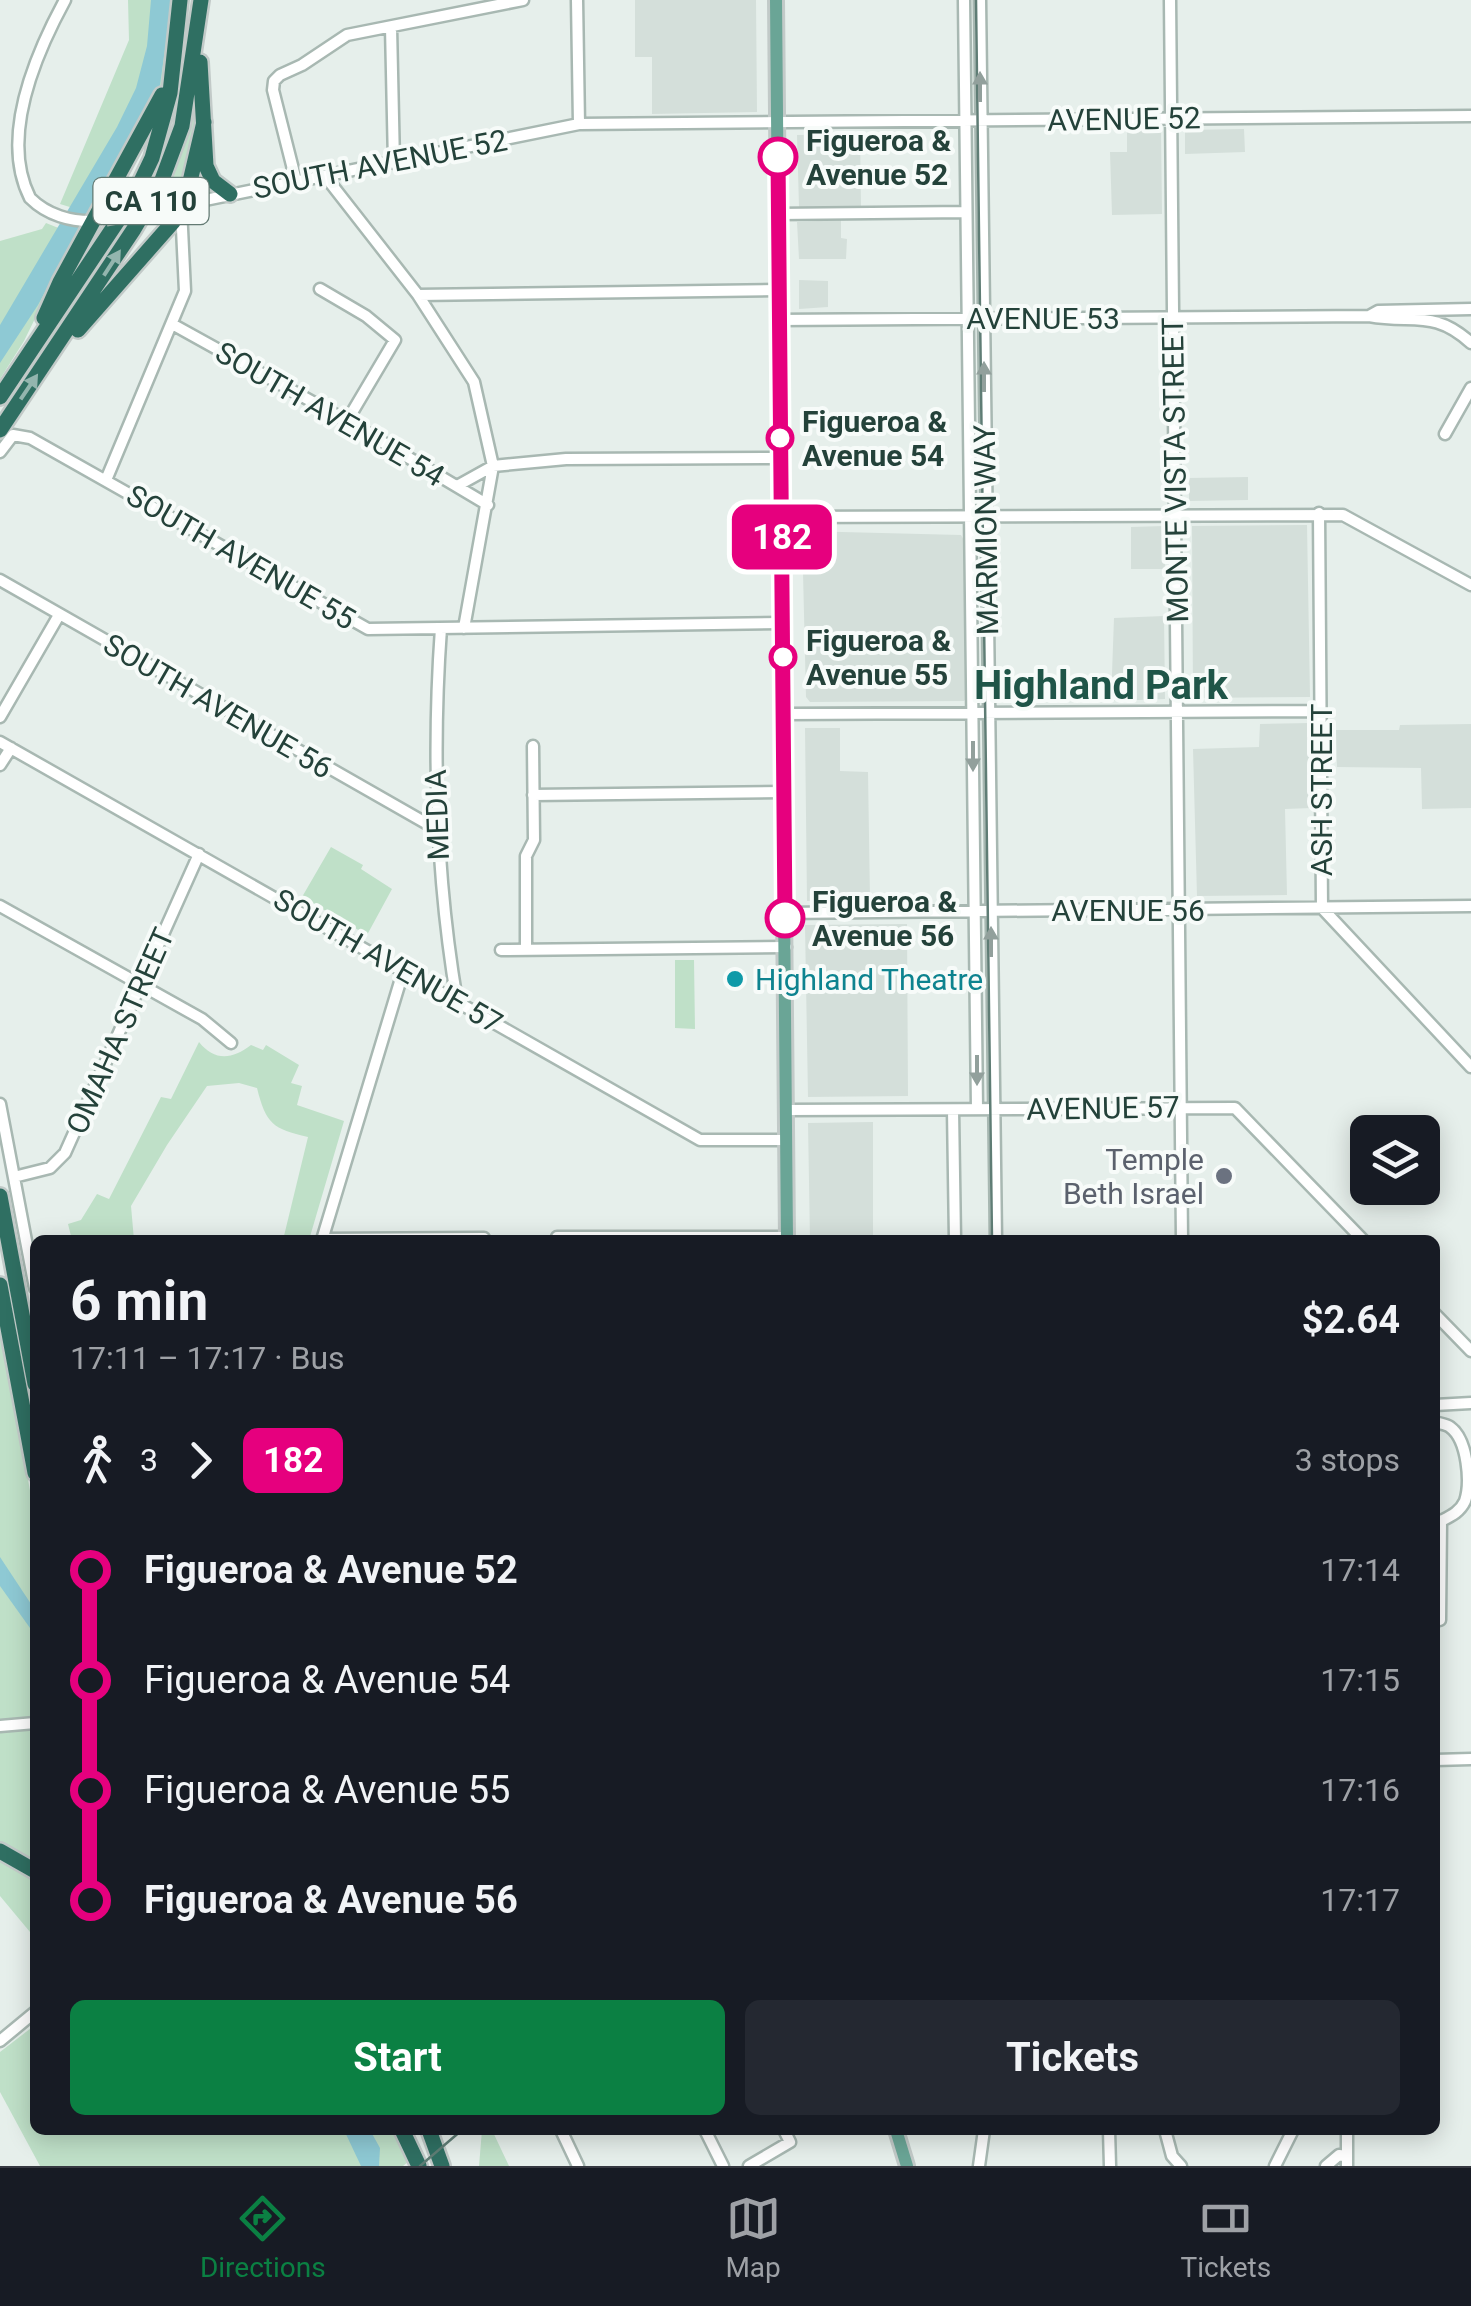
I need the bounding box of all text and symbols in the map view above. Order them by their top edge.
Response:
one-way arrow [972,70,988,102]
street label: AVENUE 52 [1047,100,1201,138]
street label: SOUTH AVENUE 52 [250,122,510,206]
place label: Figueroa & Avenue 52 [806,123,952,192]
marker: Figueroa & Avenue 52 [759,138,797,176]
road number: CA 110 [94,178,208,224]
one-way arrow [102,249,120,277]
street label: AVENUE 53 [966,301,1120,336]
street label: MONTE VISTA STREET [1155,317,1195,623]
street label: SOUTH AVENUE 54 [209,334,451,494]
one-way arrow [977,361,993,393]
one-way arrow [19,374,38,401]
place label: Figueroa & Avenue 54 [802,404,948,473]
street label: MARMION WAY [967,424,1005,636]
marker: Figueroa & Avenue 54 [767,425,793,451]
street label: SOUTH AVENUE 55 [120,477,362,637]
line badge: 182 [724,504,840,570]
text: 182 [752,517,812,558]
place label: Figueroa & Avenue 55 [806,623,952,692]
street label: SOUTH AVENUE 56 [97,626,339,786]
marker: Figueroa & Avenue 55 [770,644,796,670]
district label: Highland Park [974,662,1229,709]
street label: ASH STREET [1304,704,1339,876]
one-way arrow [965,741,981,773]
street label: MEDIA [418,769,456,861]
street label: SOUTH AVENUE 57 [267,881,509,1041]
place label: Figueroa & Avenue 56 [812,884,958,953]
street label: AVENUE 56 [1051,893,1205,928]
marker: Figueroa & Avenue 56 [766,899,804,937]
street label: OMAHA STREET [59,922,181,1139]
one-way arrow [983,926,999,958]
place label: Highland Theatre [755,962,983,997]
marker: Highland Theatre [724,968,746,990]
one-way arrow [969,1054,985,1086]
street label: AVENUE 57 [1026,1089,1180,1127]
map controls [1350,1115,1440,1205]
button: layers [1350,1115,1440,1205]
place label: Temple Beth Israel [1063,1142,1204,1211]
marker: Temple Beth Israel [1213,1165,1235,1187]
text: 6 min [70,1269,208,1333]
text: $2.64 [1302,1298,1400,1342]
text: 17:11 – 17:17 · Bus [70,1339,345,1377]
icon: walk [70,1433,125,1488]
icon: forward [173,1433,228,1488]
text: 182 [263,1440,323,1481]
text: 3 [140,1441,158,1479]
text: 3 stops [1295,1441,1400,1479]
text: Figueroa & Avenue 52 [144,1548,518,1592]
text: 17:14 [1320,1551,1400,1589]
text: Figueroa & Avenue 54 [144,1658,510,1702]
text: 17:15 [1320,1661,1400,1699]
text: Figueroa & Avenue 55 [144,1768,510,1812]
text: 17:16 [1320,1771,1400,1809]
text: Figueroa & Avenue 56 [144,1878,518,1922]
text: 17:17 [1320,1881,1400,1919]
button: Start [70,2000,725,2115]
button: Tickets [745,2000,1400,2115]
tab: Directions [200,2191,326,2284]
tab: Map [725,2191,781,2284]
tab: Tickets [1181,2191,1271,2284]

